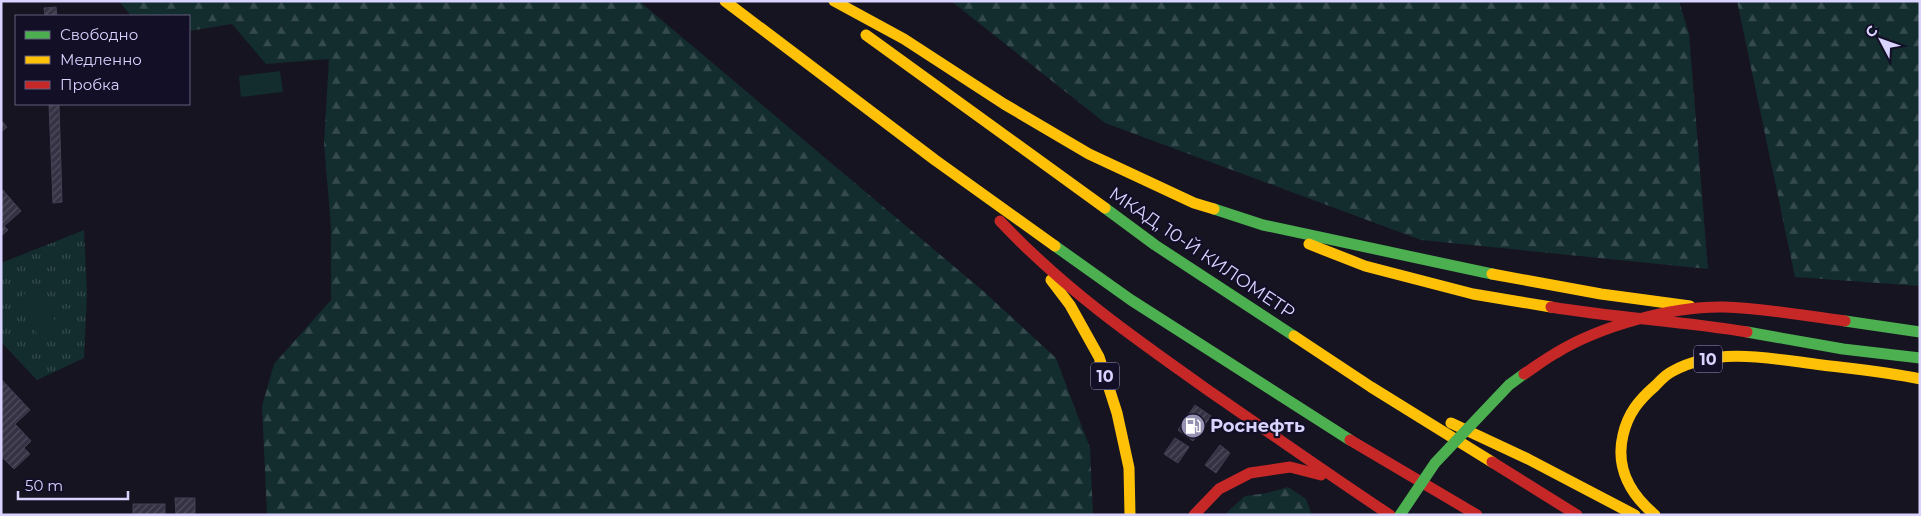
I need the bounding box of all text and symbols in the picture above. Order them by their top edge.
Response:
legend [15,15,190,105]
north arrow [1856,15,1906,65]
text: С [1861,22,1881,41]
text: Свободно [60,25,138,44]
text: Медленно [60,50,142,69]
text: Пробка [60,75,119,94]
street label: МКАД, 10-Й КИЛОМЕТР [1105,182,1299,324]
road number: 10 [1694,346,1722,372]
road number: 10 [1091,362,1119,390]
fuel station icon: Роснефть [1180,413,1206,439]
place label: Роснефть [1210,415,1305,437]
scale bar [18,468,128,500]
text: 50 m [25,476,63,495]

